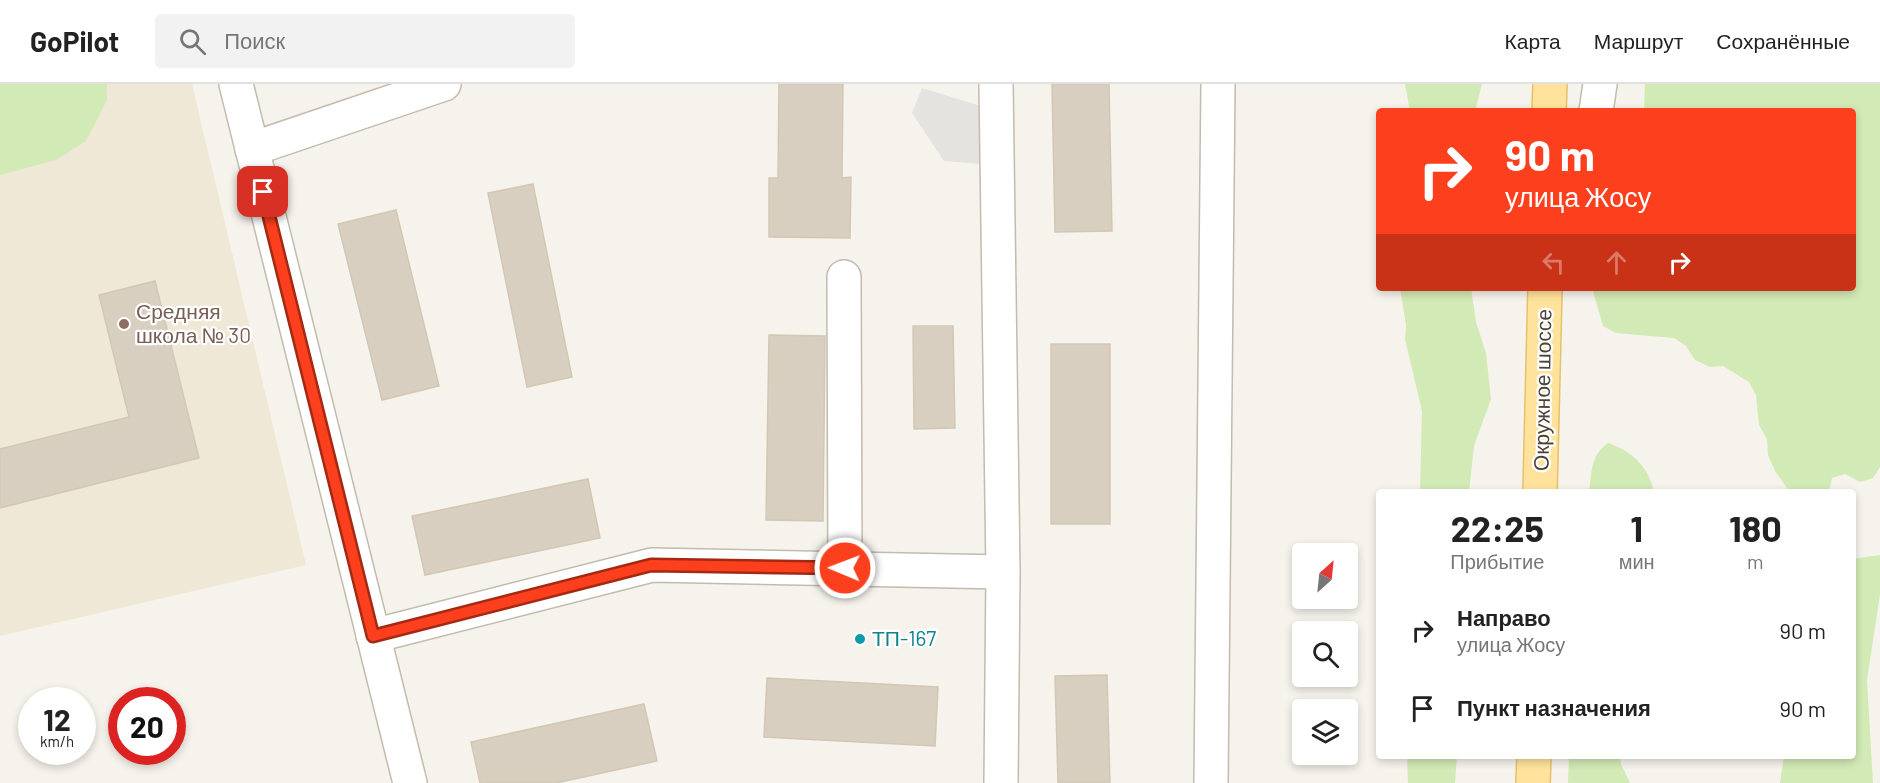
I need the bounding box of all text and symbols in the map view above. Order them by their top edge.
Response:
search box [155,14,575,68]
text: GoPilot [30,24,119,58]
icon: search [176,25,209,58]
text: Поиск [224,27,285,53]
text: Карта [1505,28,1561,53]
text: Маршрут [1594,28,1683,53]
text: Сохранённые [1716,28,1850,53]
text: 90 m [1505,129,1595,179]
icon: right [1406,132,1484,210]
pin [237,166,288,217]
icon: arrive [246,175,279,208]
text: улица Жосу [1505,180,1651,212]
icon: left [1537,246,1570,279]
icon: ahead [1600,246,1633,279]
icon: right [1663,246,1696,279]
place label: Средняя школа № 30 [136,298,251,347]
street label: Окружное шоссе [1528,309,1555,471]
marker: Средняя школа № 30 [117,317,131,331]
text: 22:25 [1451,506,1544,549]
text: 1 [1630,506,1643,549]
text: 180 [1729,506,1782,549]
position arrow [813,536,877,600]
north arrow [1292,543,1358,609]
map controls [1292,543,1358,765]
text: Прибытие [1450,549,1544,573]
text: мин [1619,549,1655,573]
text: m [1747,549,1764,573]
text: Направо [1457,604,1551,630]
icon: right [1406,614,1439,647]
text: 90 m [1780,617,1826,643]
button: search [1292,621,1358,687]
place label: ТП-167 [872,625,936,650]
marker: ТП-167 [853,632,867,646]
text: улица Жосу [1457,632,1565,656]
speed limit sign: 20 [108,687,186,765]
icon: arrive [1406,692,1439,725]
text: Пункт назначения [1457,694,1651,720]
text: 90 m [1780,695,1826,721]
button: layers [1292,699,1358,765]
text: 12 [43,701,71,737]
text: km/h [40,732,74,750]

